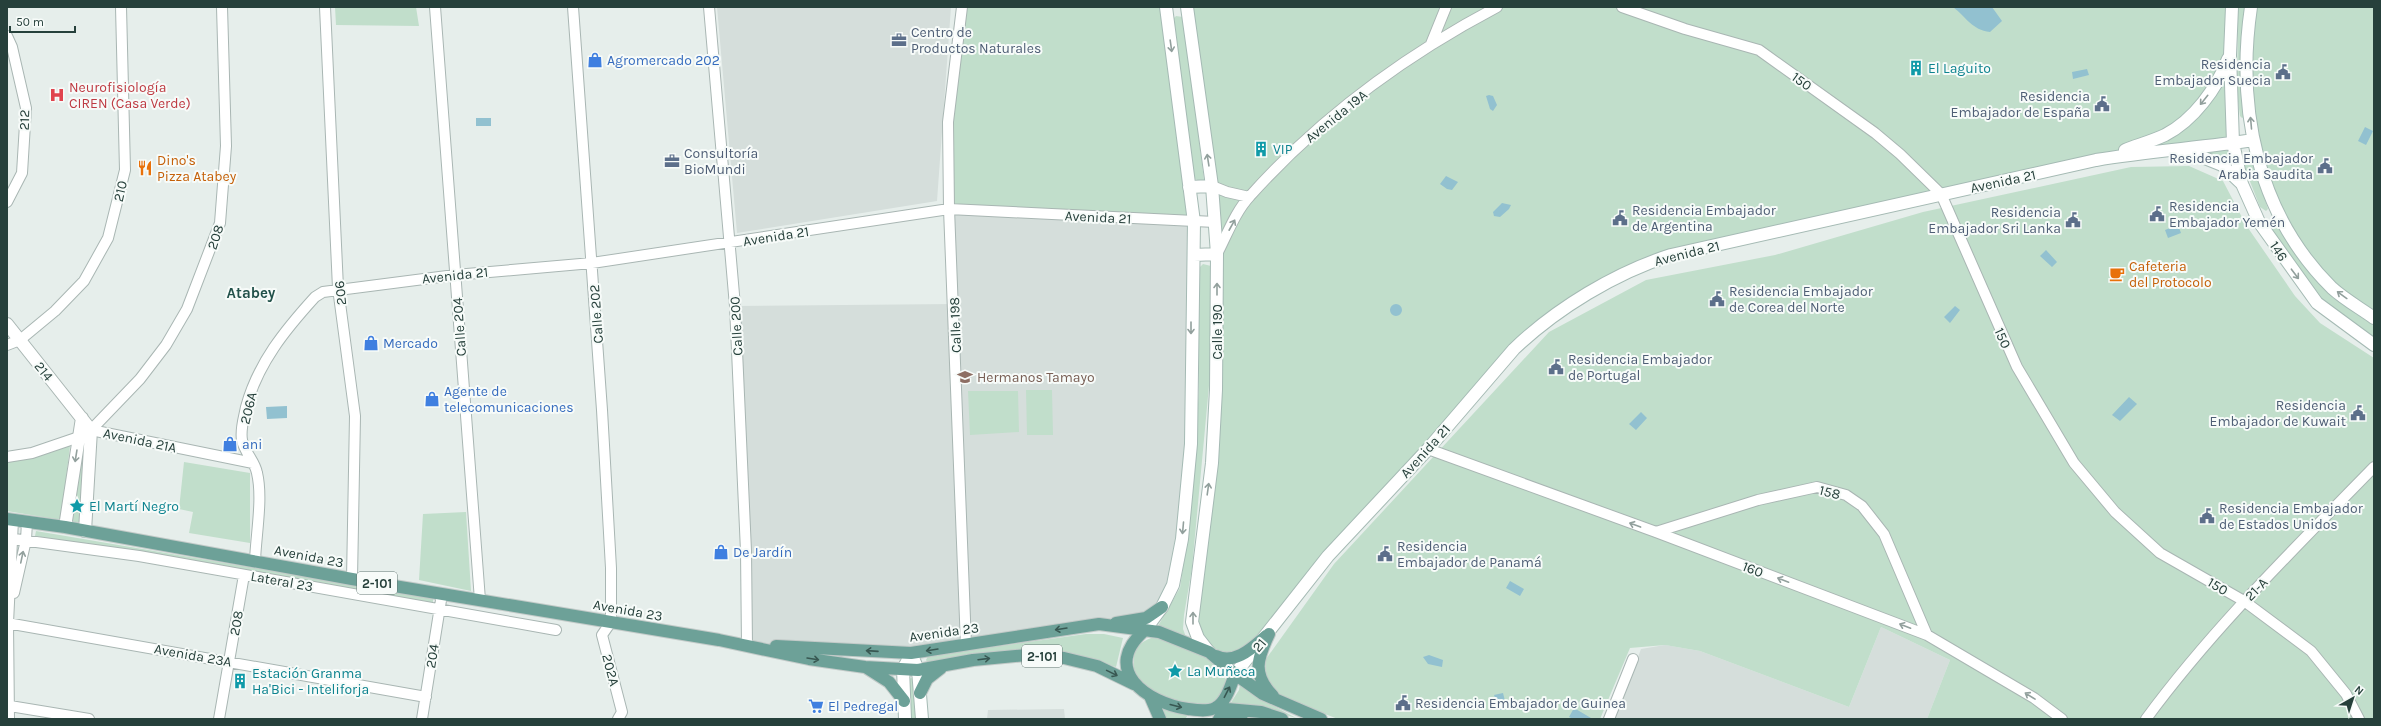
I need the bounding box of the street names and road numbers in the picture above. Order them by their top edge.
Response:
street label: 150 [1788,68,1815,94]
street label: Avenida 19A [1302,86,1371,147]
street label: 212 [16,109,33,131]
street label: Avenida 21 [1969,166,2037,197]
street label: 210 [110,179,131,203]
street label: Avenida 21 [1064,207,1132,228]
street label: 208 [204,223,227,252]
street label: Avenida 21 [742,223,810,250]
street label: Avenida 21 [1653,237,1722,270]
street label: 146 [2266,238,2291,265]
street label: Avenida 21 [421,264,489,287]
street label: 206 [331,280,350,306]
street label: Calle 202 [586,284,607,344]
street label: Calle 200 [726,296,747,356]
street label: Calle 204 [449,297,470,357]
street label: Calle 198 [946,297,965,353]
street label: Calle 190 [1209,304,1226,360]
street label: 150 [1991,325,2015,351]
street label: 214 [31,358,57,385]
street label: 206A [236,390,261,426]
street label: Avenida 21 [1397,421,1454,482]
street label: Avenida 21A [102,424,178,457]
street label: 158 [1818,482,1842,503]
street label: Avenida 23 [273,541,345,572]
street label: 160 [1740,558,1766,581]
street label: Lateral 23 [249,568,314,595]
road number: 2-101 [357,572,397,594]
street label: 150 [2204,574,2231,599]
street label: 21-A [2241,574,2271,604]
street label: Avenida 23 [592,596,664,625]
street label: 208 [226,609,247,637]
street label: Avenida 23 [908,619,980,646]
street label: 21 [1249,635,1270,656]
street label: Avenida 23A [153,640,233,671]
street label: 204 [422,643,443,669]
road number: 2-101 [1022,645,1062,667]
street label: 202A [598,652,623,688]

